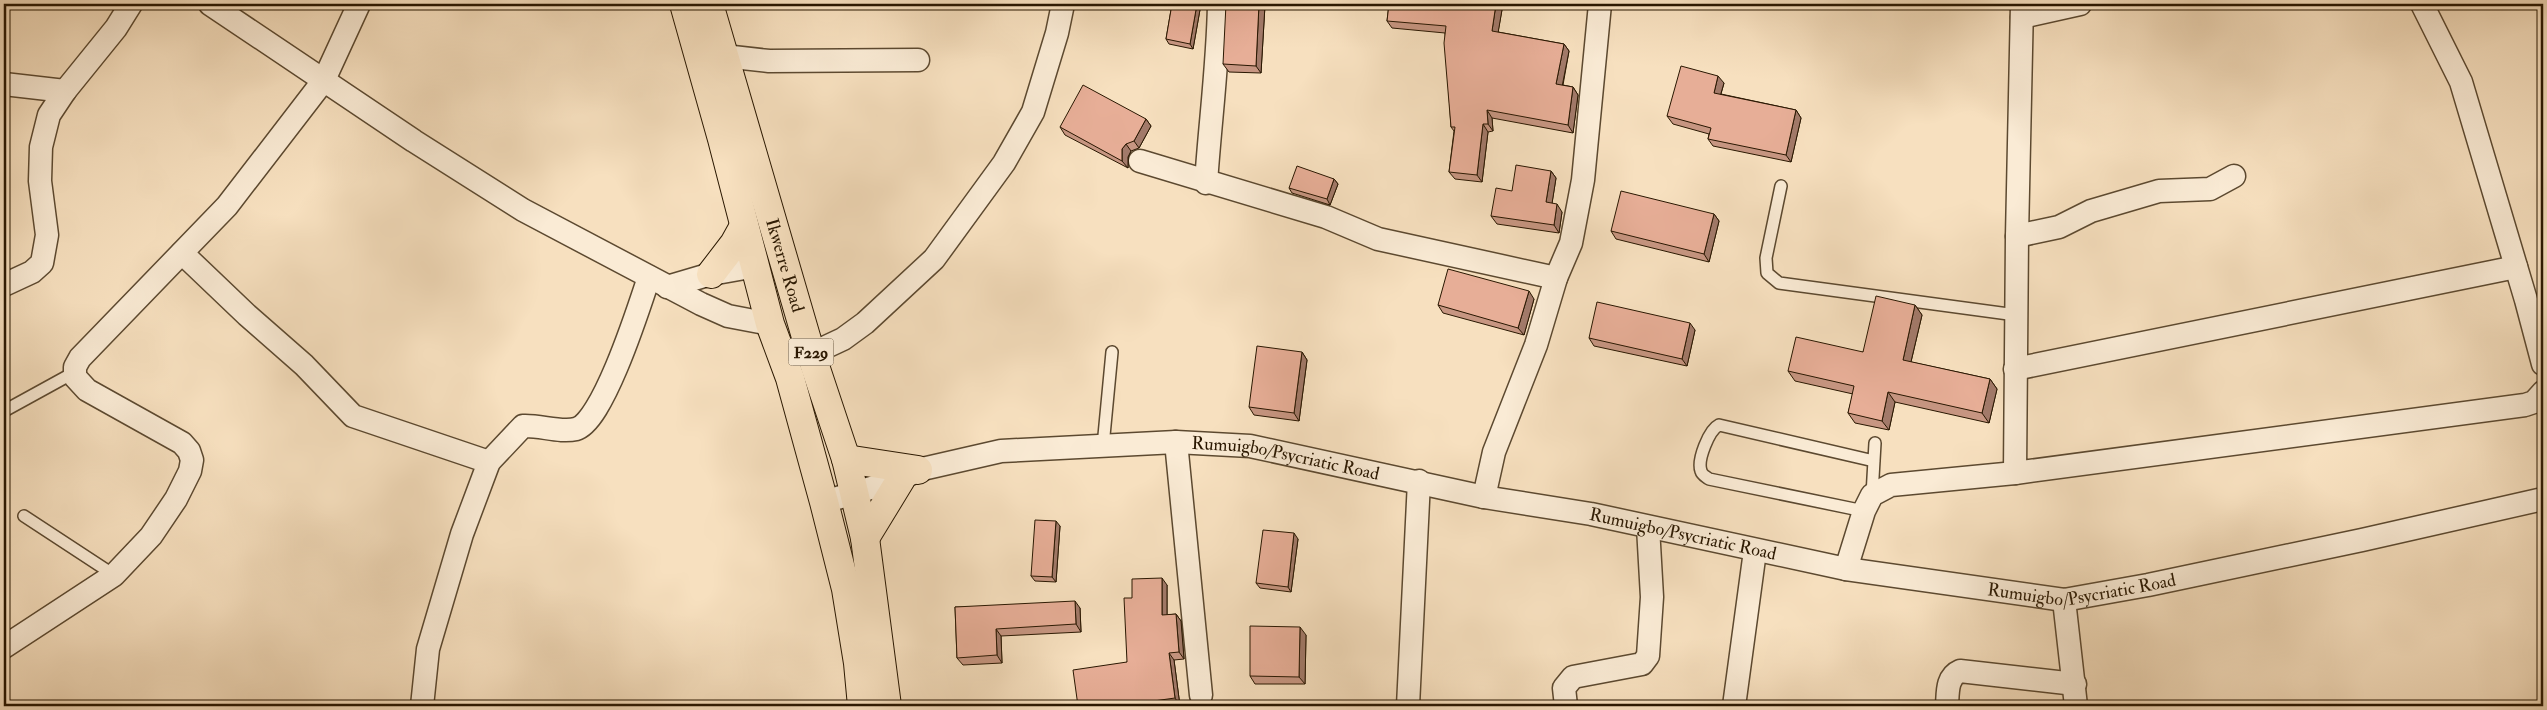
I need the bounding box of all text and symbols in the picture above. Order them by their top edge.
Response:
street label: Ikwerre Road [760,216,809,315]
road number: F229 [788,338,834,366]
street label: Rumuigbo/Psycriatic Road [1191,432,1382,486]
street label: Rumuigbo/Psycriatic Road [1587,503,1779,566]
street label: Rumuigbo/Psycriatic Road [1986,568,2178,612]

